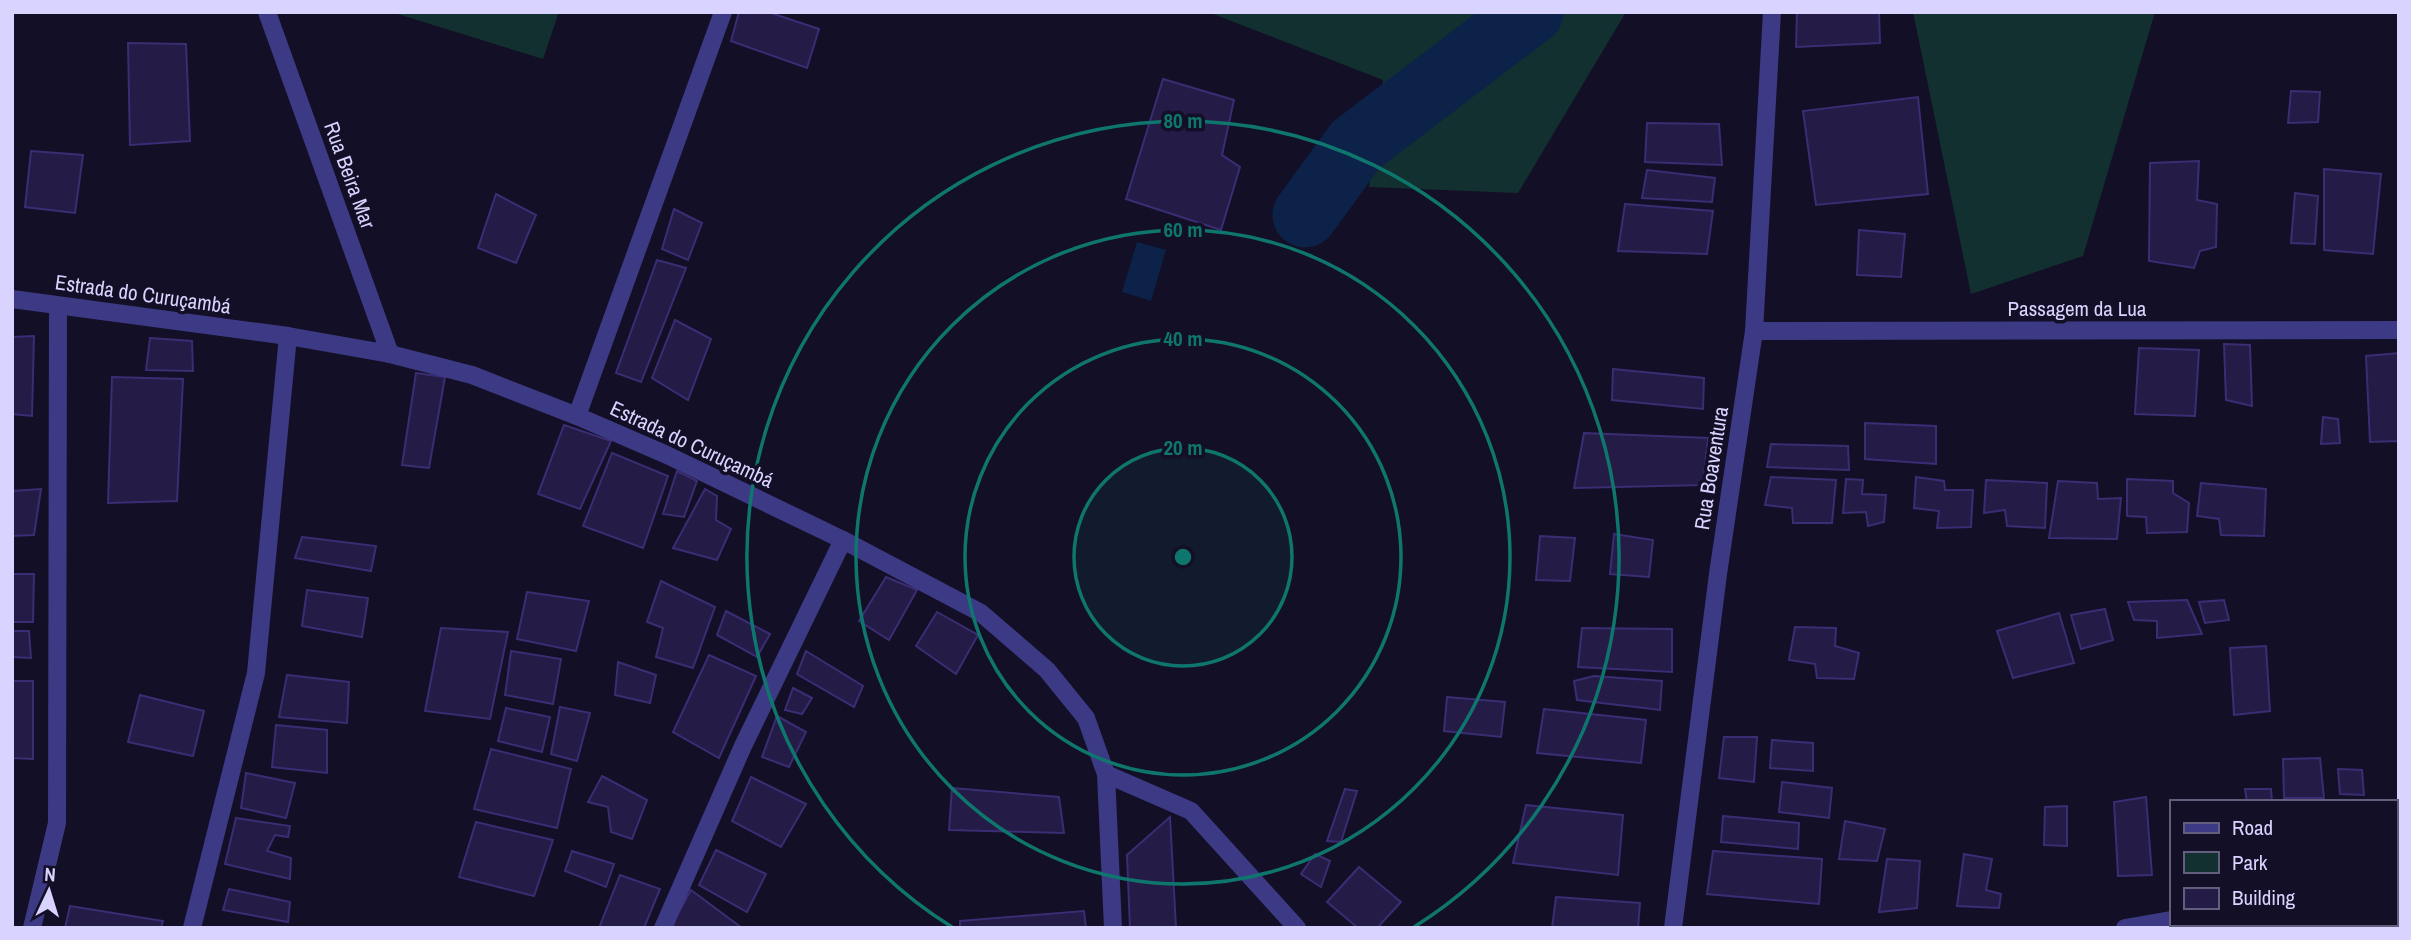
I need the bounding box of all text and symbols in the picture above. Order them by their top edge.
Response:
text: 80 m [1163,106,1203,135]
street label: Rua Beira Mar [317,117,383,233]
text: 60 m [1163,215,1203,244]
street label: Estrada do Curuçambá [53,267,233,321]
street label: Passagem da Lua [2008,294,2147,323]
text: 40 m [1163,324,1203,353]
street label: Estrada do Curuçambá [606,393,779,495]
street label: Rua Boaventura [1687,404,1735,532]
text: 20 m [1163,433,1203,462]
centre of rings [1171,545,1195,569]
legend [2170,800,2397,926]
text: Road [2232,813,2273,842]
text: Park [2232,848,2268,877]
north arrow [14,856,84,926]
text: N [44,861,57,887]
text: Building [2232,883,2296,912]

